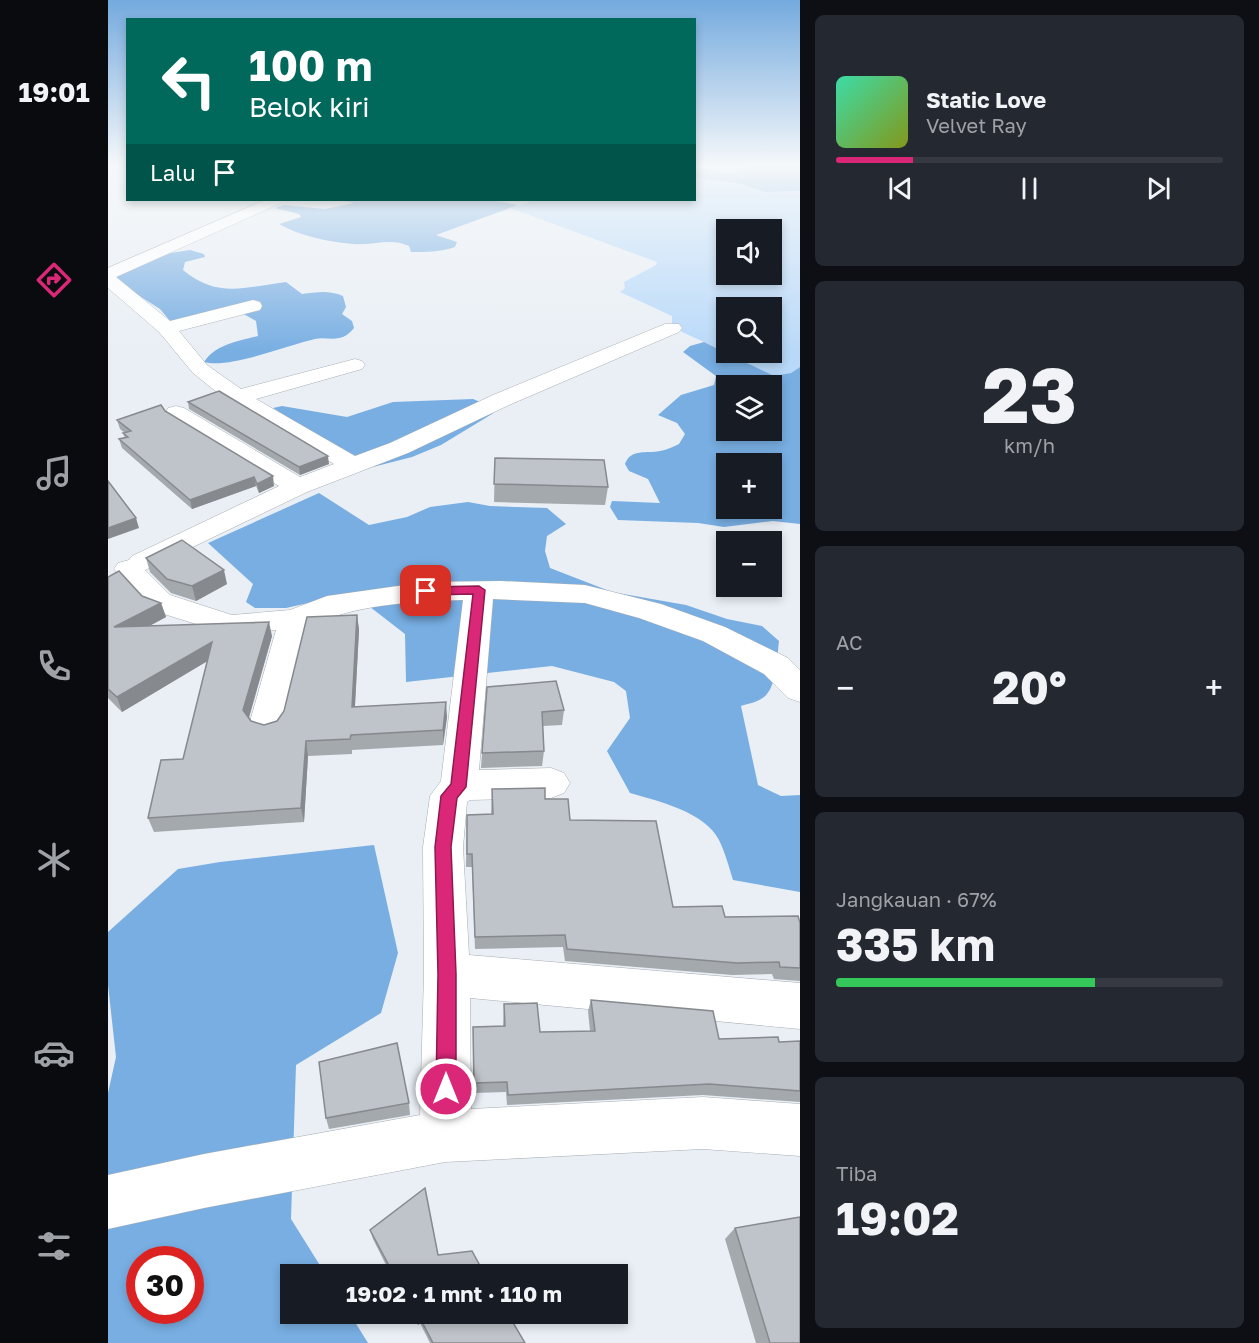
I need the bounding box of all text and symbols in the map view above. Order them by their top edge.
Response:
text: 100 m [249,40,372,90]
icon: left [150,42,228,120]
text: 19:01 [18,76,90,108]
text: Static Love [926,86,1046,113]
text: Belok kiri [249,91,370,123]
text: Velvet Ray [926,113,1027,137]
icon: arrive [208,156,241,189]
text: Lalu [150,159,196,186]
icon: previous [884,172,917,205]
icon: pause [1013,172,1046,205]
icon: next [1142,172,1175,205]
map controls [716,219,782,597]
button: sound [716,219,782,285]
icon: directions [33,259,75,301]
button: search [716,297,782,363]
text: 23 [982,347,1077,440]
button: layers [716,375,782,441]
text: km/h [1004,433,1055,457]
icon: music [33,452,75,494]
button: + [716,453,782,519]
button: − [716,531,782,597]
pin [400,565,451,616]
icon: arrive [409,574,442,607]
text: AC [836,630,863,654]
icon: phone [33,645,75,687]
text: 20° [992,660,1067,714]
text: − [836,668,854,707]
text: + [1205,668,1223,707]
icon: climate [33,839,75,881]
text: Jangkauan · 67% [836,887,997,911]
text: 335 km [836,917,995,971]
icon: car [33,1032,75,1074]
position arrow [414,1057,478,1121]
text: Tiba [836,1161,877,1185]
text: 19:02 [836,1191,959,1245]
icon: filters [33,1225,75,1267]
speed limit sign: 30 [126,1246,204,1324]
text: 19:02 · 1 mnt · 110 m [346,1280,562,1307]

